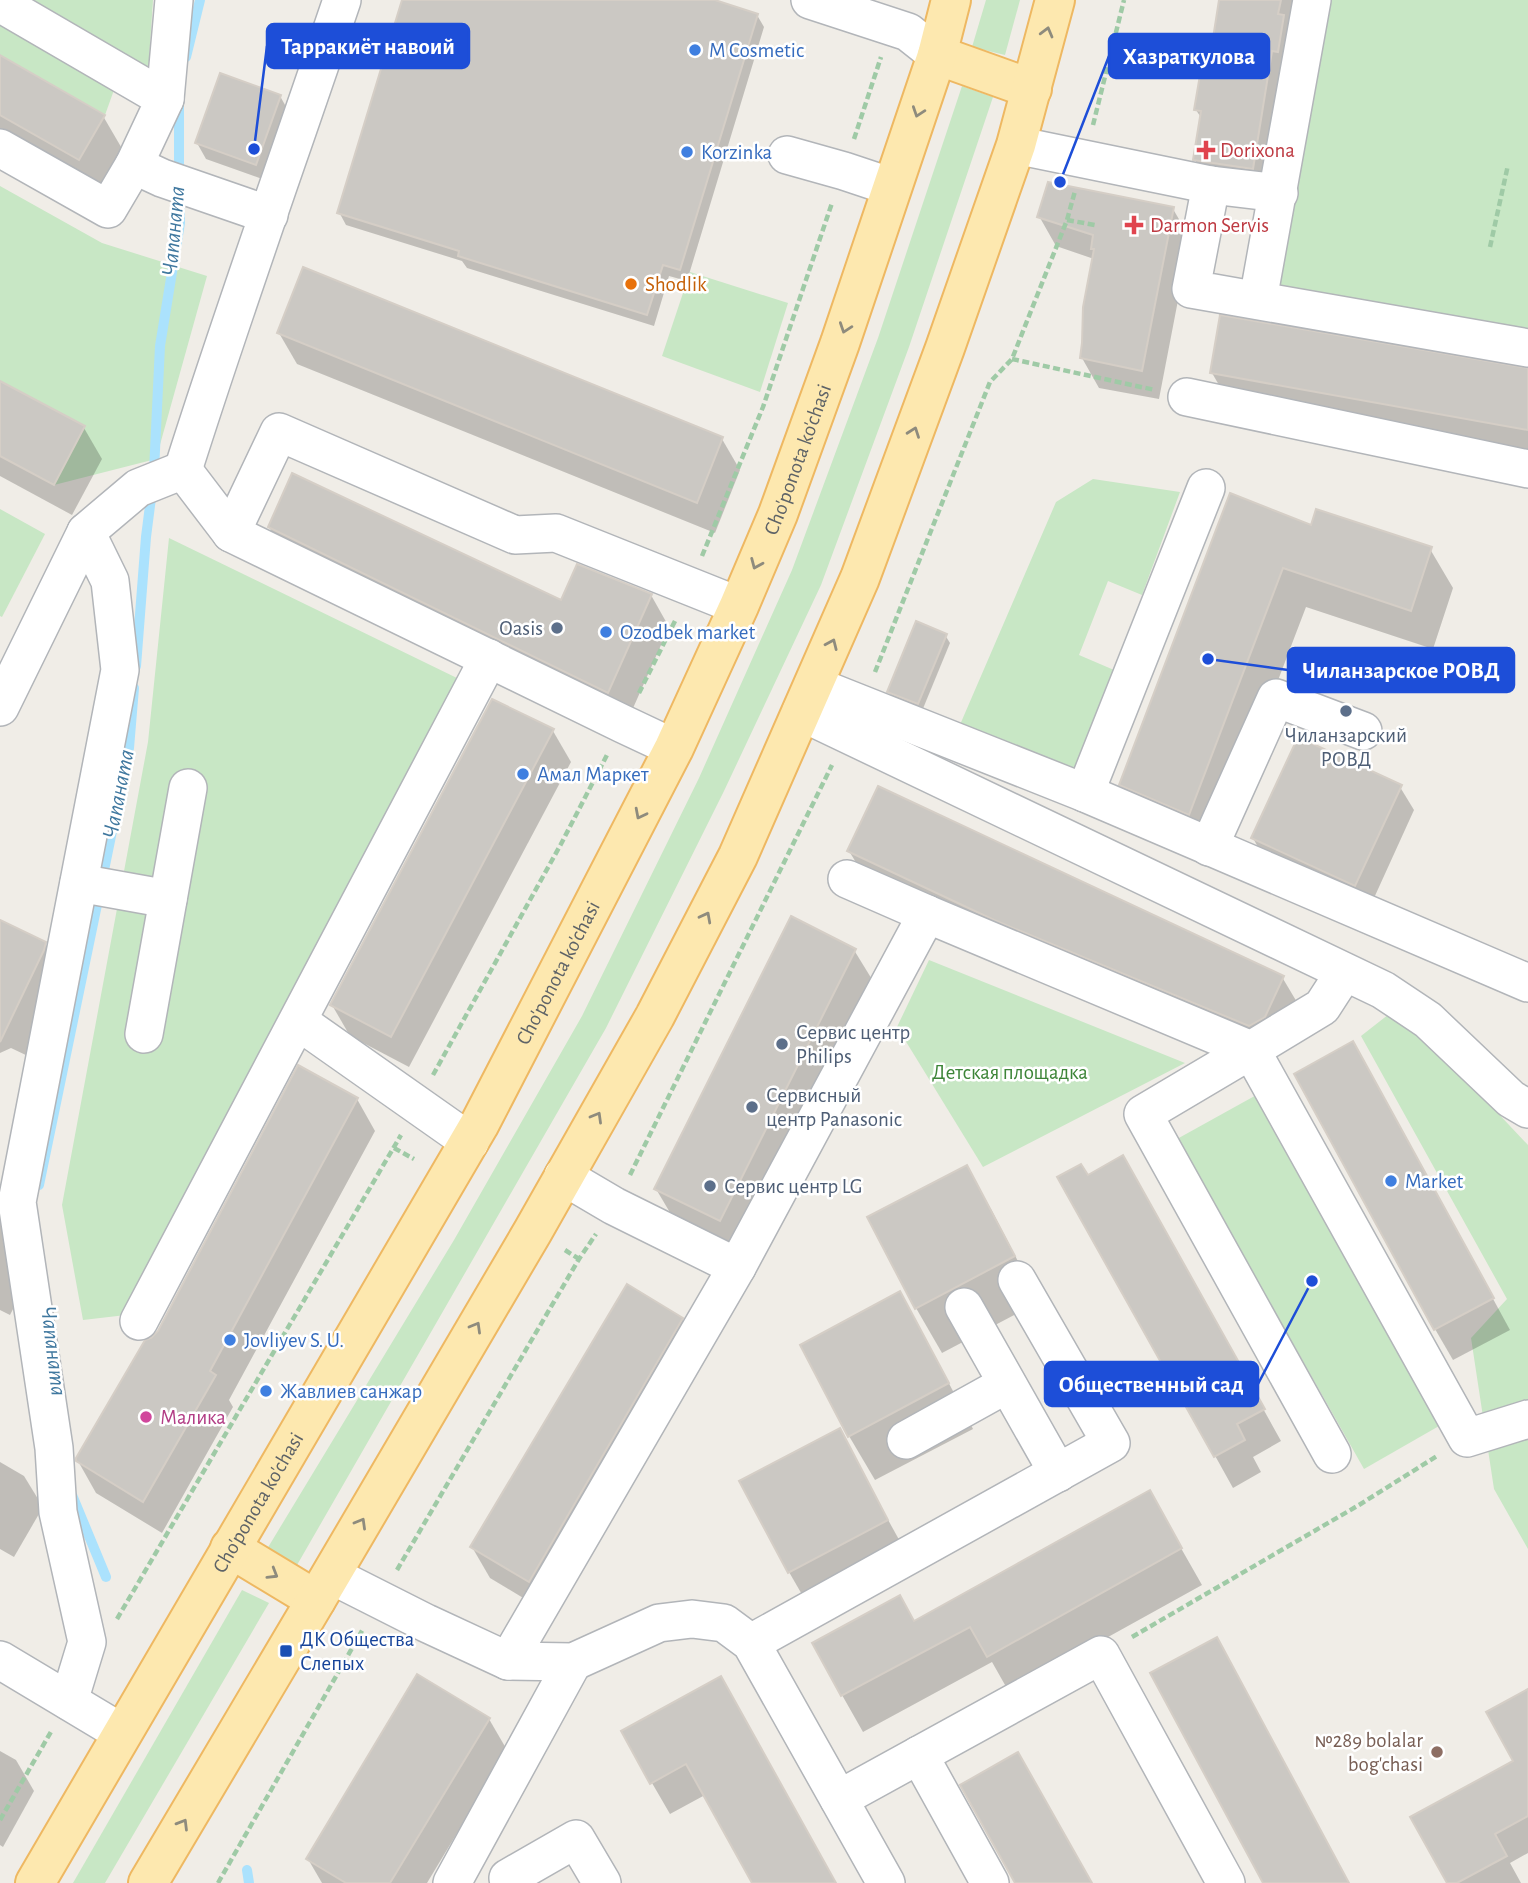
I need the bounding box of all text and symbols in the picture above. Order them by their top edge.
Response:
callout: Тарракиёт навоий [267,24,469,68]
one-way arrow [1039,26,1053,38]
callout: Хазраткулова [1109,34,1269,78]
text: Тарракиёт навоий [281,36,455,59]
place label: M Cosmetic [709,40,804,61]
marker: M Cosmetic [687,42,703,58]
text: Хазраткулова [1123,46,1255,69]
one-way arrow [911,106,926,118]
place label: Dorixona [1220,140,1295,161]
place label: Korzinka [701,142,773,163]
marker: Dorixona [1198,142,1214,158]
marker: Korzinka [679,144,695,160]
water label: Чапаната [159,185,189,277]
marker: Darmon Servis [1124,215,1144,235]
place label: Darmon Servis [1150,215,1269,236]
place label: Shodlik [645,274,707,295]
marker: Shodlik [623,276,639,292]
one-way arrow [839,321,853,333]
street label: Cho'ponota ko'chasi [760,381,835,538]
one-way arrow [906,426,920,438]
one-way arrow [750,556,764,569]
place label: Oasis [499,618,543,639]
marker: Oasis [549,620,565,636]
place label: Ozodbek market [620,622,755,643]
marker: Ozodbek market [598,624,614,640]
one-way arrow [824,638,838,651]
callout: Чиланзарское РОВД [1288,648,1514,692]
text: Чиланзарское РОВД [1302,660,1500,683]
marker: Чиланзарский РОВД [1338,703,1354,719]
place label: Чиланзарский РОВД [1285,725,1407,770]
water label: Чапаната [99,748,139,840]
place label: Амал Маркет [537,764,649,785]
marker: Амал Маркет [515,766,531,782]
one-way arrow [634,807,648,819]
street label: Cho'ponota ko'chasi [512,897,604,1048]
one-way arrow [698,912,712,924]
place label: Сервис центр Philips [796,1022,910,1067]
marker: Сервис центр Philips [774,1036,790,1052]
park label: Детская площадка [932,1062,1088,1083]
place label: Сервисный центр Panasonic [766,1085,902,1130]
marker: Сервисный центр Panasonic [744,1099,760,1115]
one-way arrow [589,1111,602,1124]
place label: Market [1405,1171,1464,1192]
marker: Market [1383,1173,1399,1189]
place label: Сервис центр LG [724,1176,862,1197]
marker: Сервис центр LG [702,1178,718,1194]
water label: Чапаната [36,1305,70,1397]
one-way arrow [468,1322,481,1334]
place label: Jovliyev S. U. [244,1330,344,1351]
marker: Jovliyev S. U. [222,1332,238,1348]
callout: Общественный сад [1045,1362,1258,1406]
text: Общественный сад [1058,1374,1244,1397]
place label: Жавлиев санжар [280,1381,422,1402]
marker: Жавлиев санжар [258,1383,274,1399]
place label: Малика [160,1407,226,1428]
marker: Малика [138,1409,154,1425]
street label: Cho'ponota ko'chasi [209,1429,307,1576]
one-way arrow [353,1518,366,1531]
one-way arrow [266,1566,279,1579]
place label: ДК Общества Слепых [300,1629,415,1674]
marker: ДК Общества Слепых [278,1643,294,1659]
place label: №289 bolalar bog'chasi [1314,1730,1423,1775]
marker: №289 bolalar bog'chasi [1429,1744,1445,1760]
one-way arrow [174,1819,187,1832]

